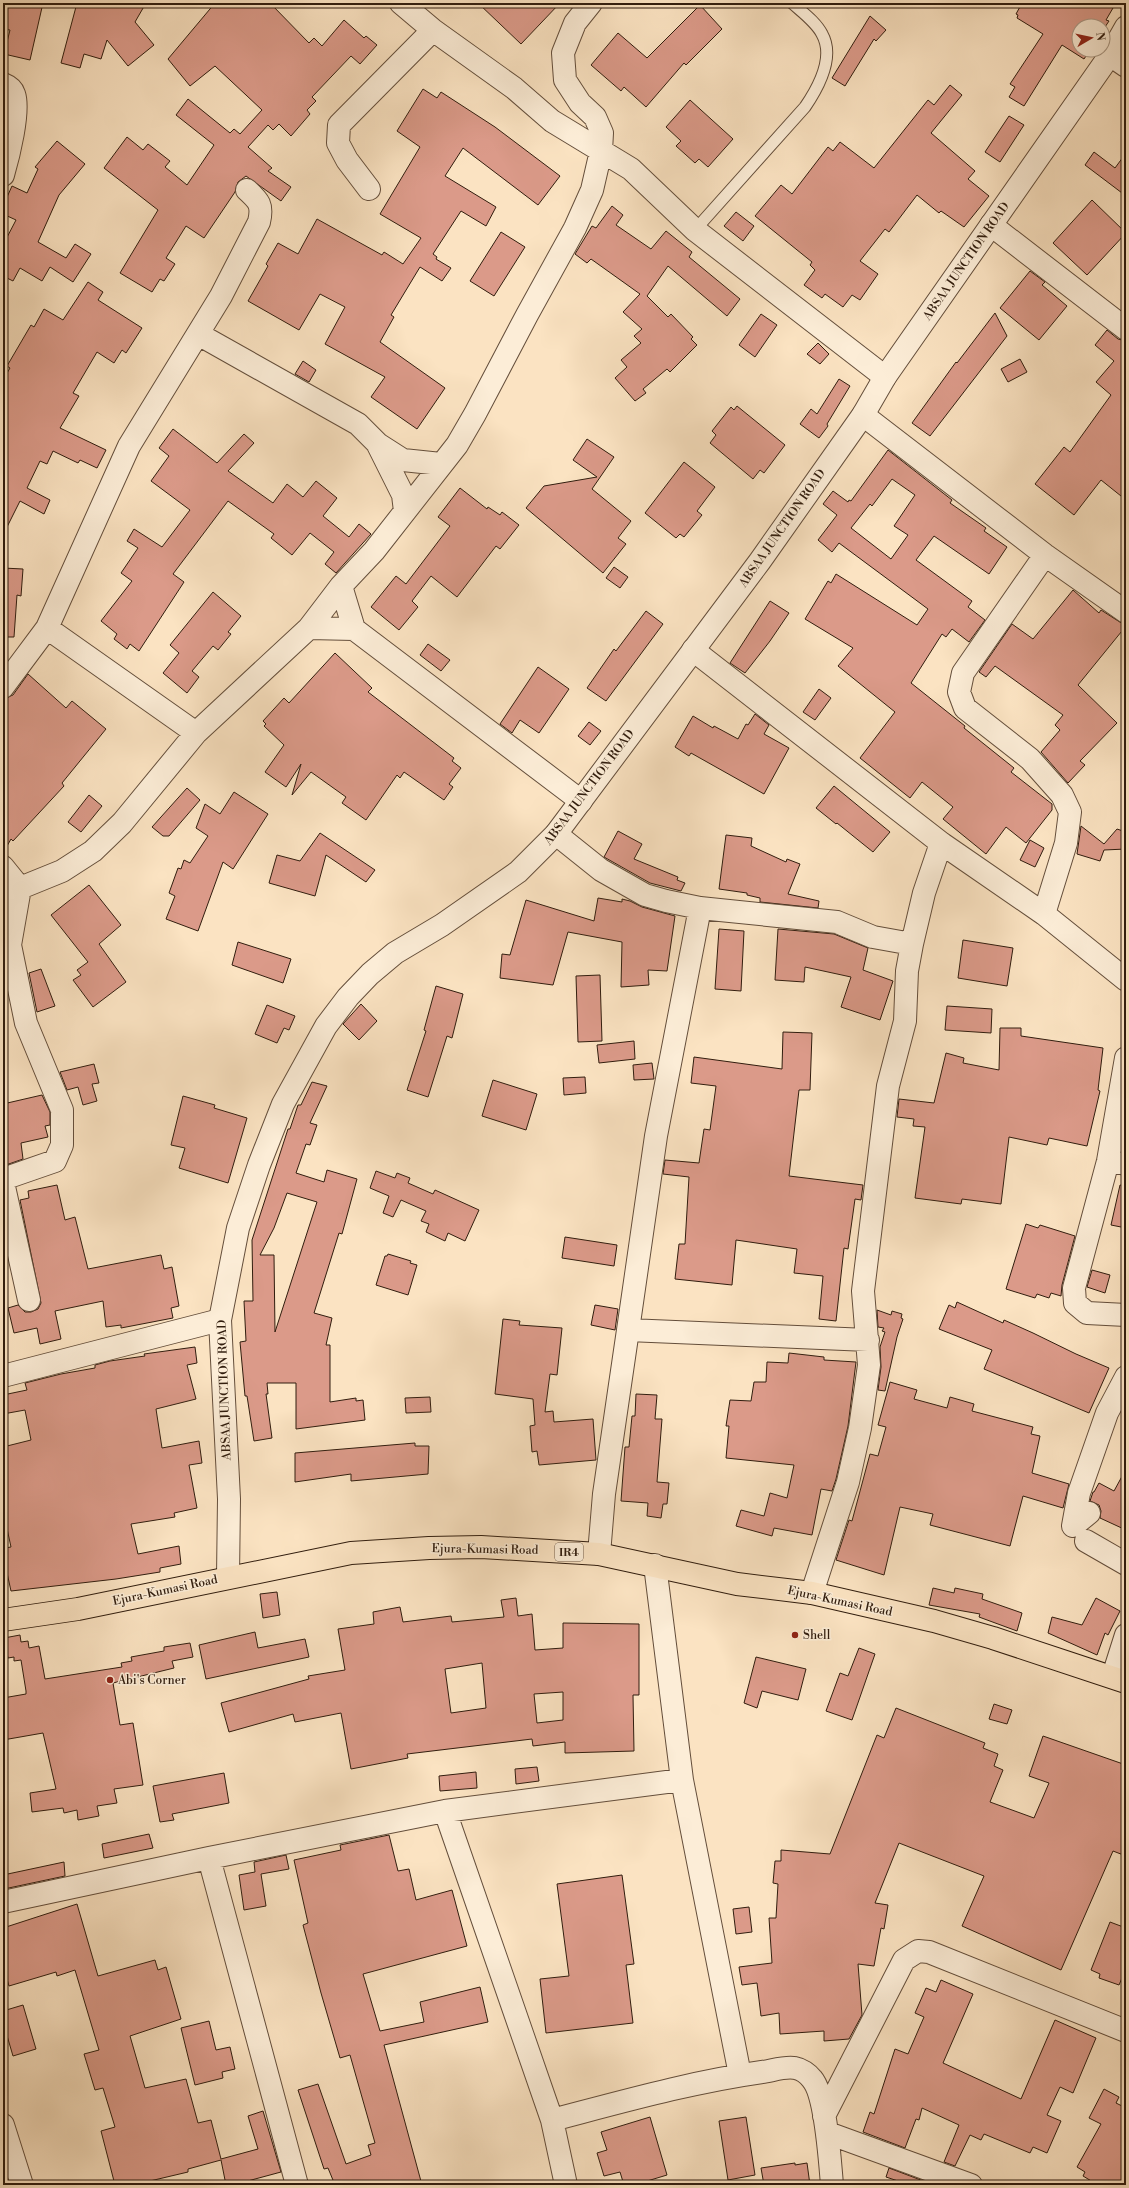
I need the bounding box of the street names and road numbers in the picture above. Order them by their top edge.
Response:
street label: ABSAA JUNCTION ROAD [919,199,1013,324]
street label: ABSAA JUNCTION ROAD [735,466,829,591]
street label: ABSAA JUNCTION ROAD [540,727,638,849]
street label: ABSAA JUNCTION ROAD [215,1319,234,1462]
street label: Ejura-Kumasi Road [431,1541,539,1558]
road number: IR4 [555,1543,583,1561]
street label: Ejura-Kumasi Road [111,1572,219,1609]
street label: Ejura-Kumasi Road [786,1583,894,1620]

